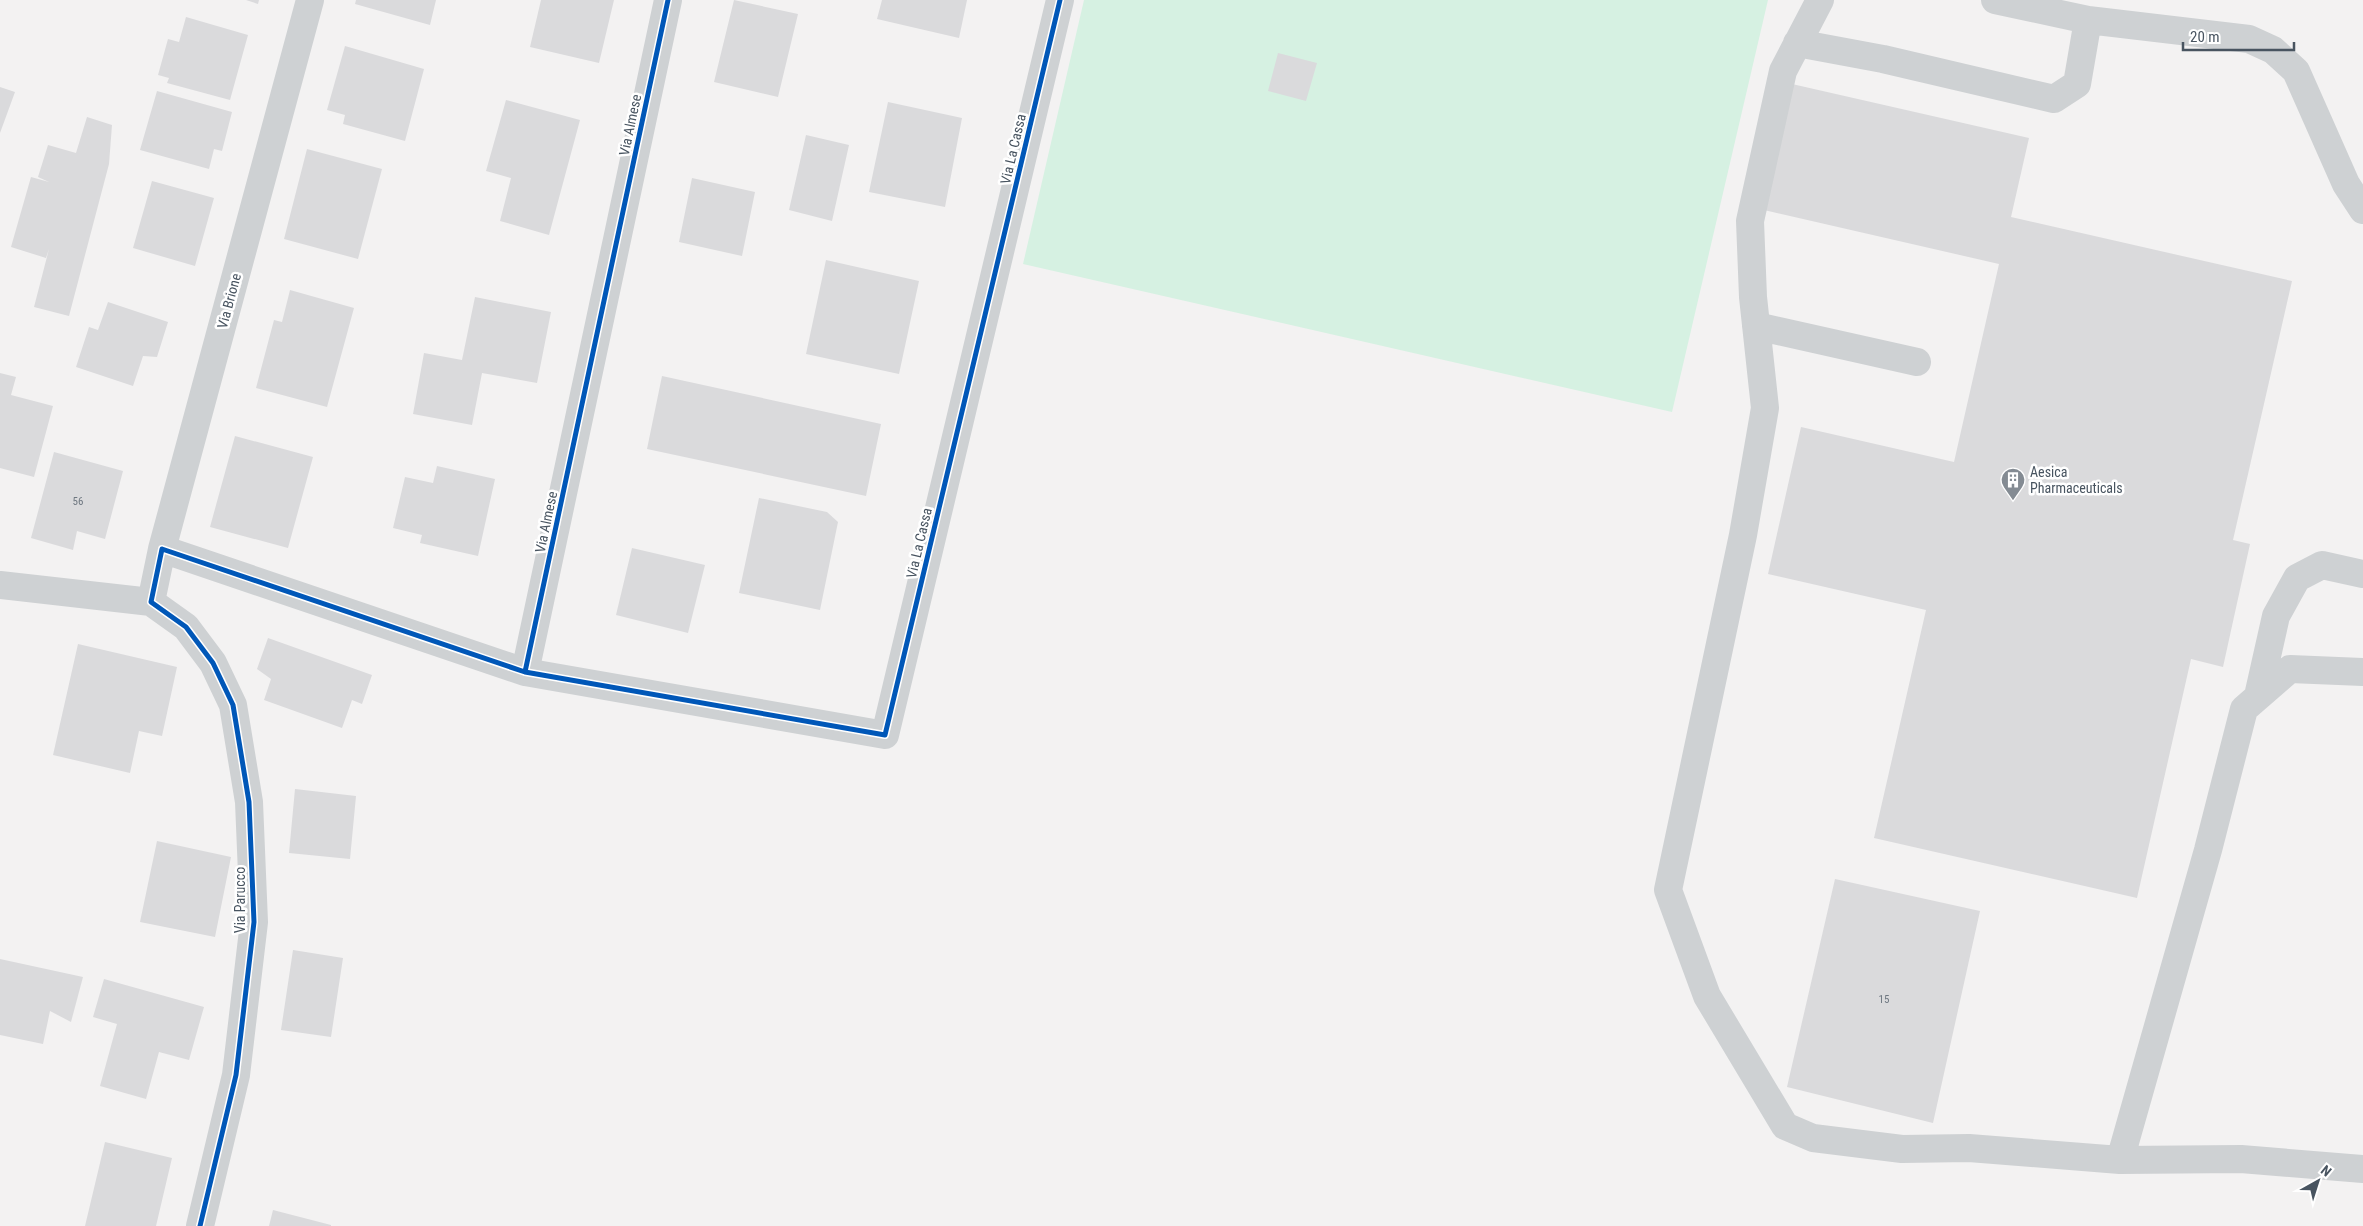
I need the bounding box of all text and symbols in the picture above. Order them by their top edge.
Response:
scale bar [2183,20,2294,52]
text: 20 m [2190,28,2220,46]
street label: Via Almese [616,92,644,157]
street label: Via La Cassa [997,112,1029,186]
street label: Via Brione [214,271,244,330]
place label: Aesica Pharmaceuticals [2030,464,2123,496]
building icon: Aesica Pharmaceuticals [2000,467,2026,501]
street label: Via Almese [532,489,560,554]
house number: 56 [73,495,83,508]
street label: Via La Cassa [903,506,935,580]
street label: Via Parucco [232,867,248,933]
house number: 15 [1879,993,1889,1006]
north arrow [2293,1156,2343,1206]
text: N [2318,1162,2335,1180]

